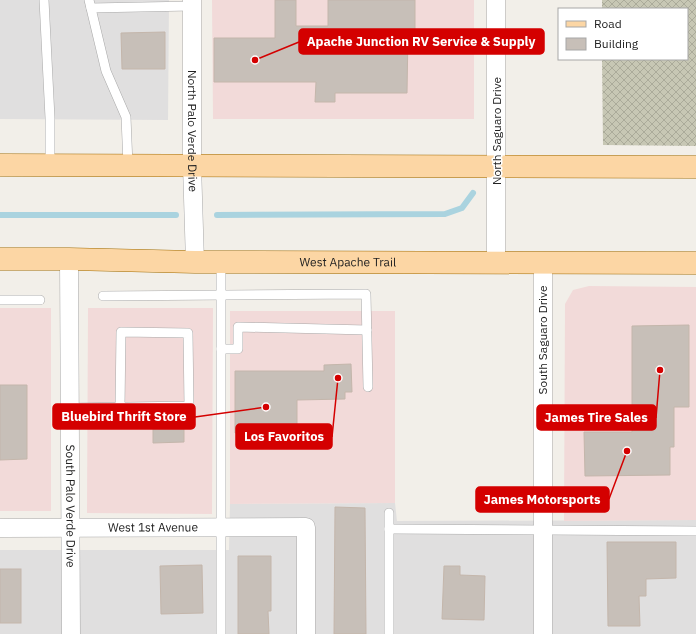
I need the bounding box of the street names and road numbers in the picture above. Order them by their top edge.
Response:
street label: North Palo Verde Drive [185,70,201,193]
street label: North Saguaro Drive [489,77,504,185]
street label: West Apache Trail [300,254,396,269]
street label: South Saguaro Drive [535,285,550,395]
street label: South Palo Verde Drive [63,444,79,568]
street label: West 1st Avenue [108,519,198,535]

